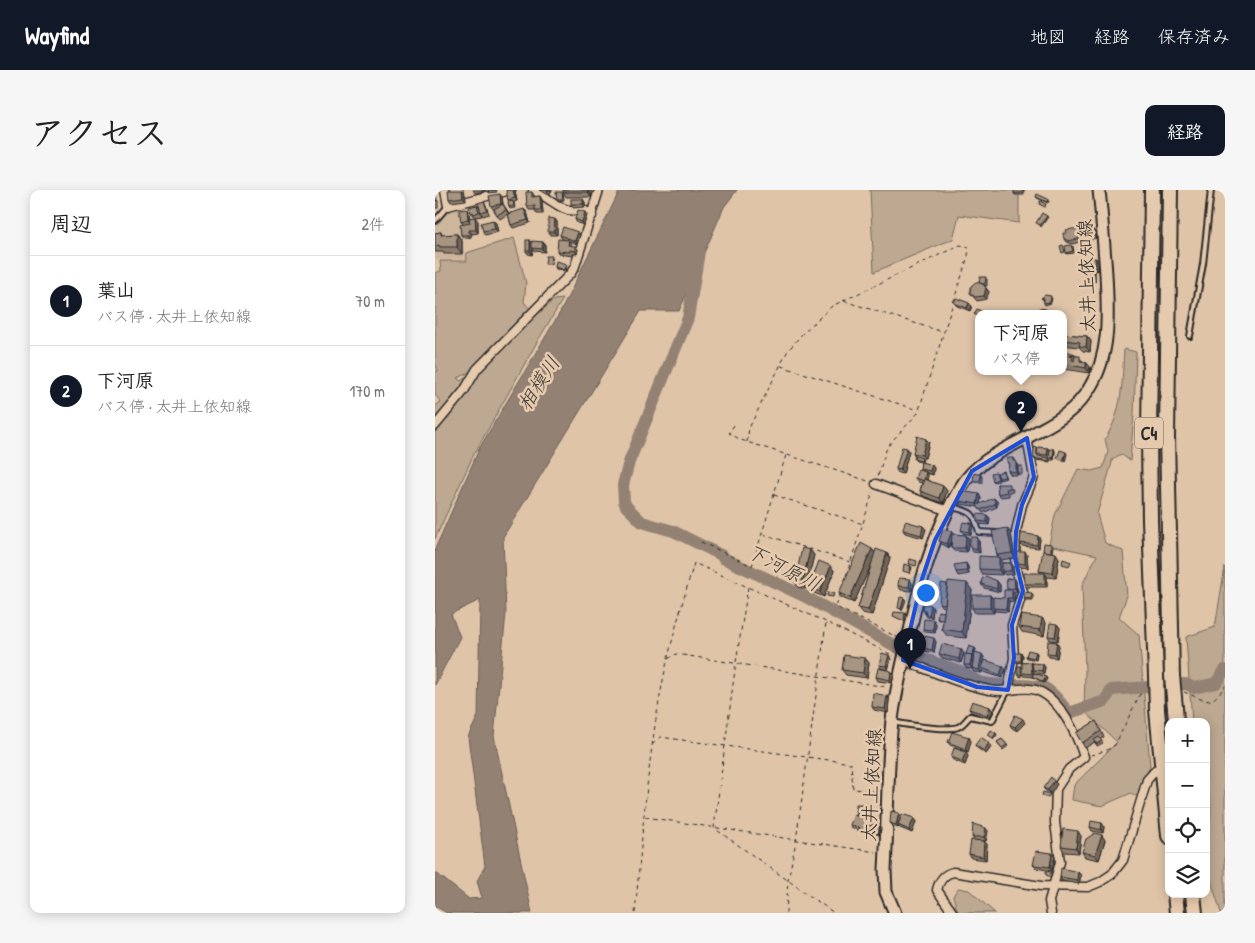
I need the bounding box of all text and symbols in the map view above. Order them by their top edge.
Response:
text: Wayfind [25,19,89,51]
text: 地図 [1030,24,1066,49]
text: 経路 [1094,24,1130,49]
text: 保存済み [1158,24,1230,49]
button: 経路 [1145,105,1225,156]
text: アクセス [30,109,168,156]
text: 周辺 [50,209,92,238]
text: 2件 [362,213,385,235]
street label: 太井上依知線 [1071,219,1101,333]
text: 葉山 [97,277,135,303]
text: 1 [63,290,69,312]
text: 70 m [355,290,385,312]
text: バス停 · 太井上依知線 [97,305,252,327]
popup [975,310,1067,375]
text: 下河原 [992,319,1050,345]
text: バス停 [992,347,1041,369]
water label: 相模川 [510,350,566,416]
text: 下河原 [97,367,154,393]
text: 2 [62,380,70,402]
text: 170 m [350,380,385,402]
pin: 2 [1005,391,1037,432]
text: バス停 · 太井上依知線 [97,395,252,417]
road number: C4 [1135,418,1163,448]
water label: 下河原川 [742,537,826,597]
your location [913,580,939,606]
pin: 1 [894,628,926,669]
map controls [1165,718,1210,898]
button: + [1165,718,1210,763]
street label: 太井上依知線 [855,727,887,843]
button: − [1165,763,1210,808]
button: locate [1165,808,1210,853]
button: layers [1165,853,1210,898]

